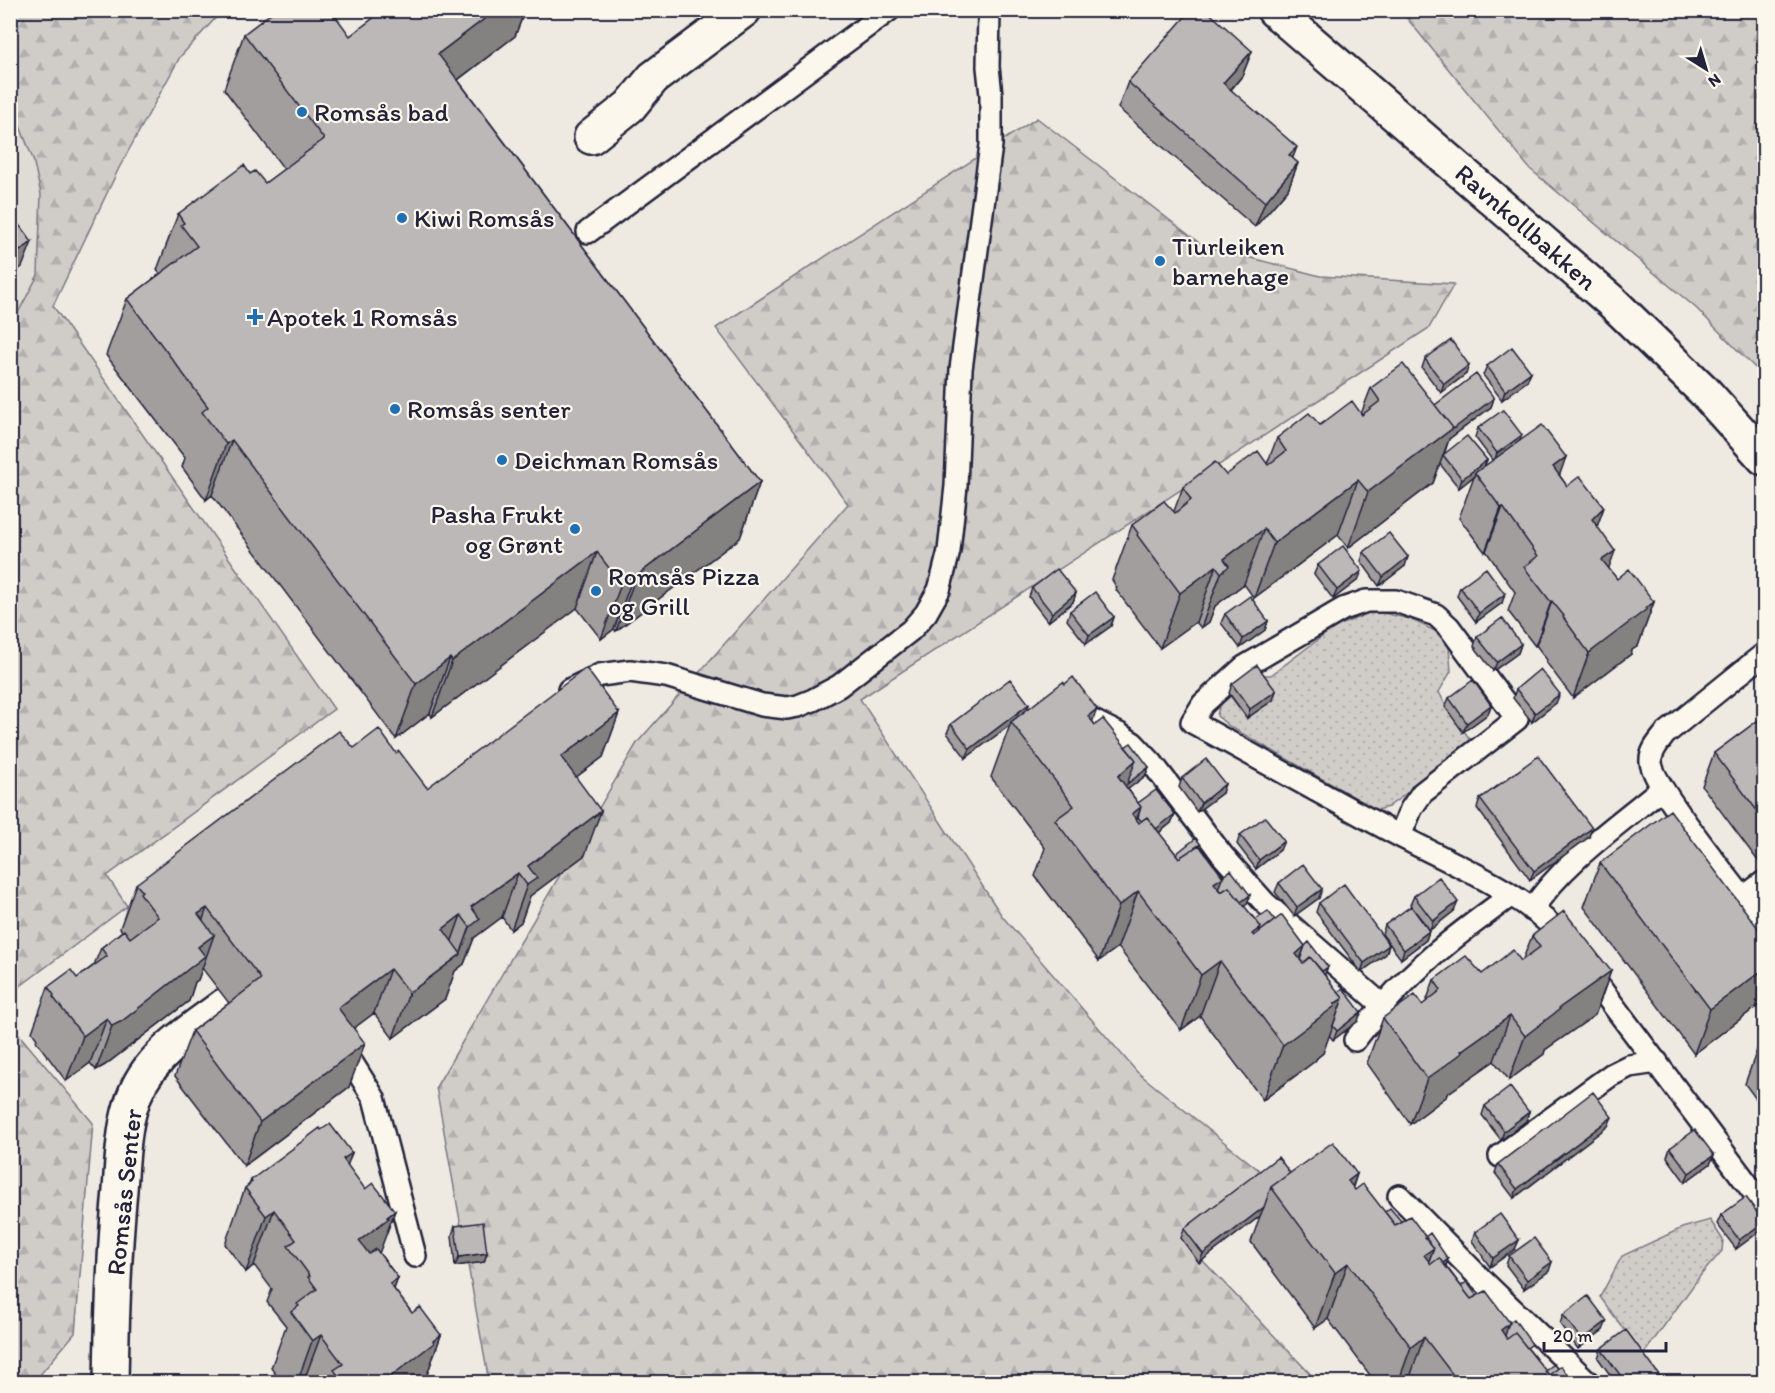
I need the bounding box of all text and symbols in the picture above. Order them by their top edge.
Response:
north arrow [1676,39,1736,99]
text: N [1705,70,1725,91]
place label: Romsås bad [314,96,448,128]
marker: Romsås bad [295,105,309,119]
street label: Ravnkollbakken [1449,157,1604,297]
place label: Kiwi Romsås [414,202,555,234]
marker: Kiwi Romsås [395,211,409,225]
place label: Tiurleiken barnehage [1172,230,1289,292]
marker: Tiurleiken barnehage [1153,254,1167,268]
place label: Apotek 1 Romsås [267,301,458,333]
marker: Apotek 1 Romsås [248,310,262,324]
place label: Romsås senter [407,393,571,425]
marker: Romsås senter [388,402,402,416]
place label: Deichman Romsås [514,444,718,476]
marker: Deichman Romsås [495,453,509,467]
place label: Pasha Frukt og Grønt [431,498,563,560]
marker: Pasha Frukt og Grønt [568,522,582,536]
place label: Romsås Pizza og Grill [608,560,760,622]
marker: Romsås Pizza og Grill [589,584,603,598]
street label: Romsås Senter [99,1106,149,1277]
scale bar [1544,1315,1666,1353]
text: 20 m [1553,1325,1593,1347]

